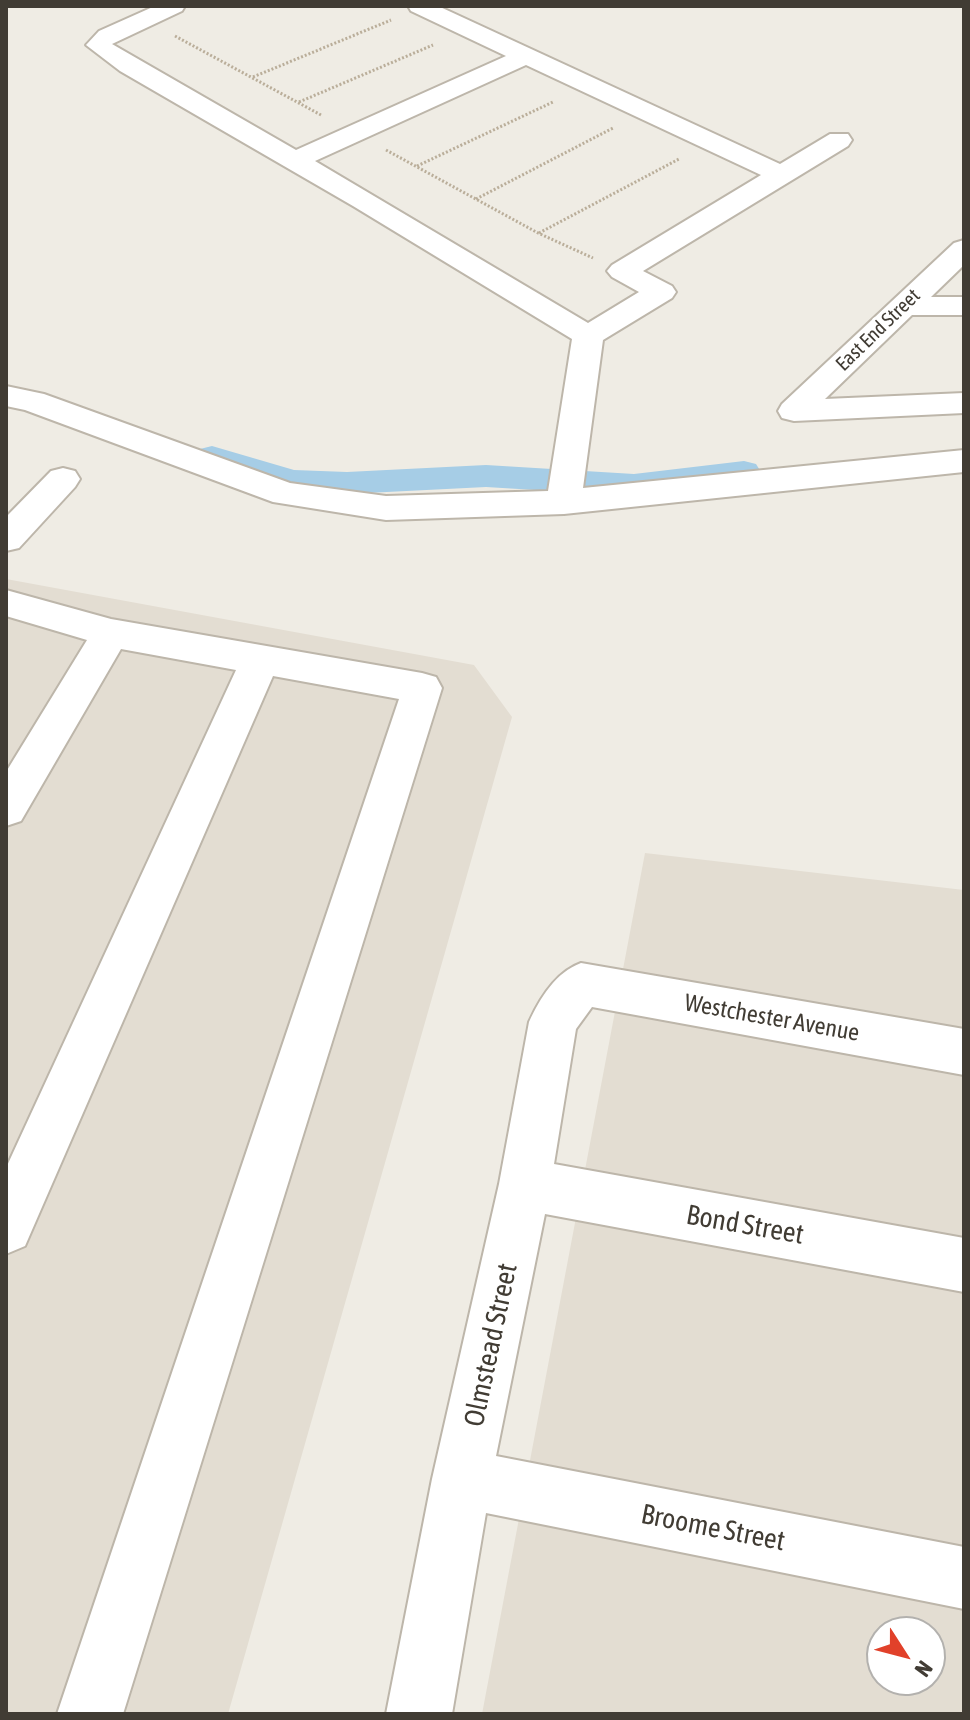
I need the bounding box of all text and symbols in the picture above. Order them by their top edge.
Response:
street label: East End Street [831,284,925,376]
street label: Westchester Avenue [682,988,862,1048]
street label: Bond Street [684,1198,806,1252]
street label: Olmstead Street [457,1260,525,1430]
street label: Broome Street [638,1498,788,1558]
north arrow [866,1616,946,1696]
text: N [909,1656,938,1682]

